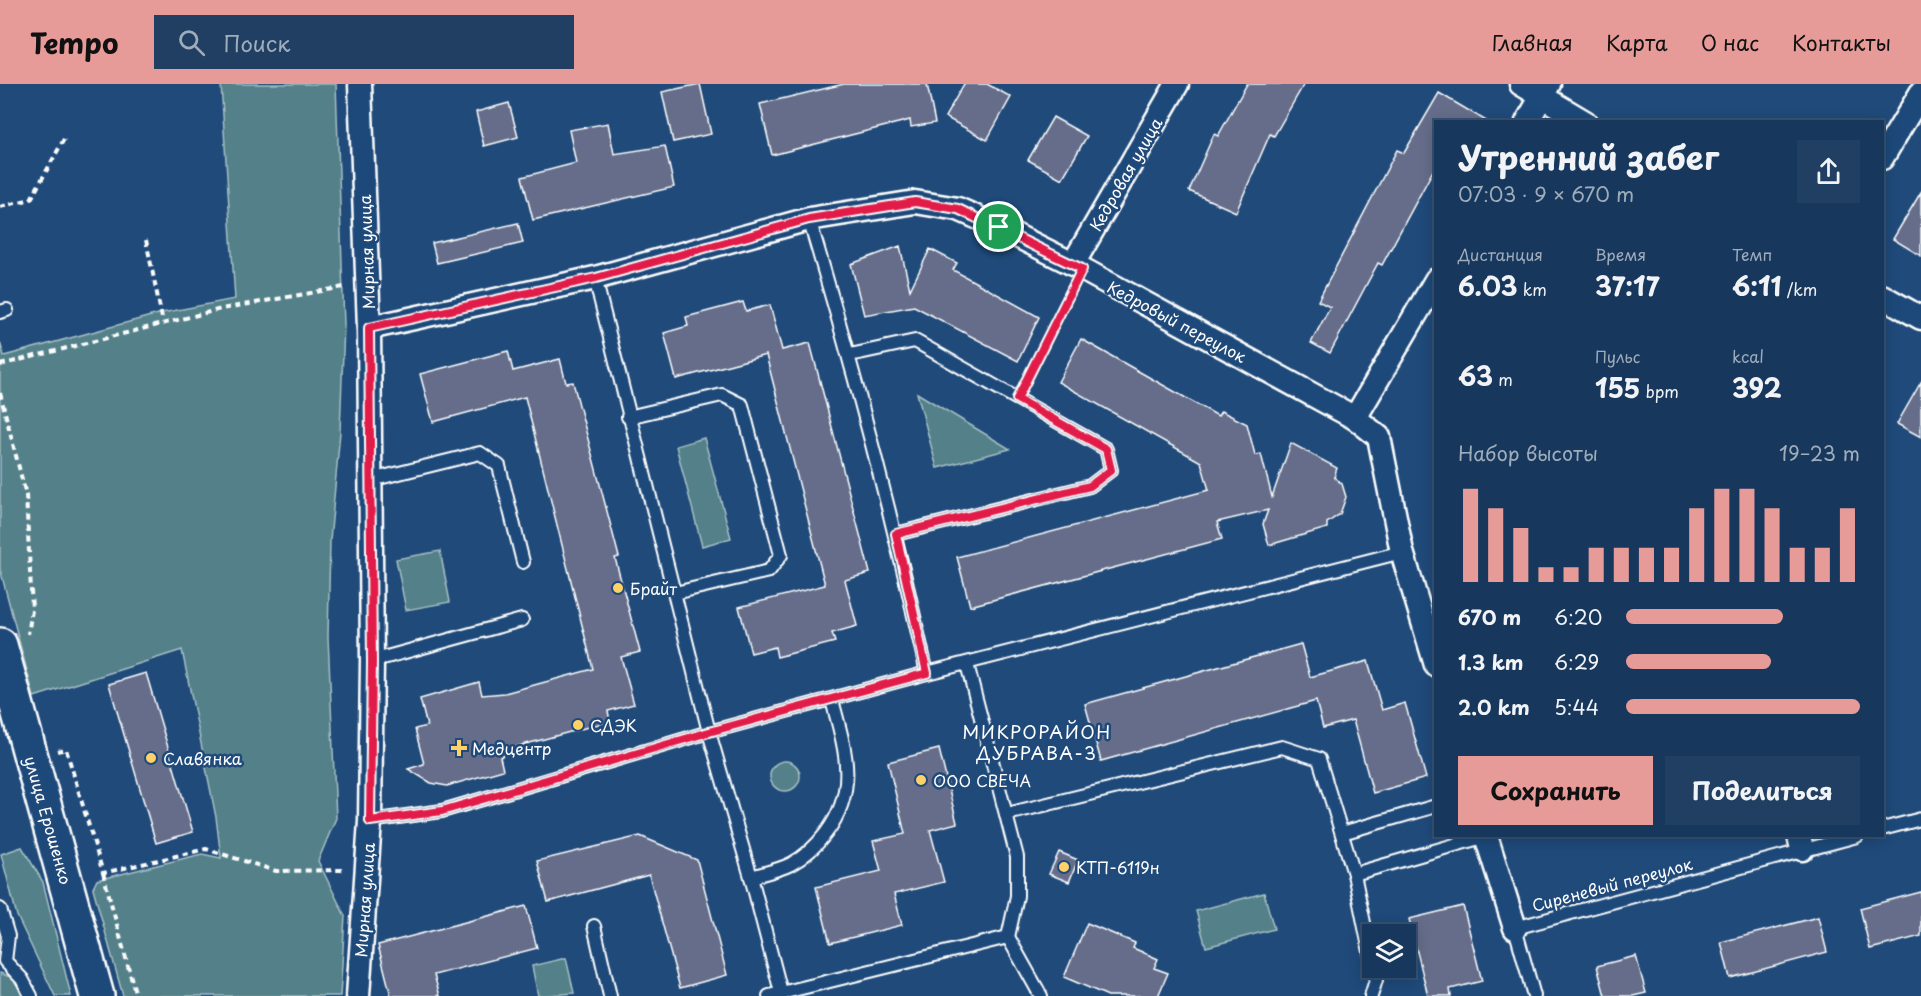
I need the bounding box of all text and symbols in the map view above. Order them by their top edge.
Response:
search box [154,15,574,69]
text: Tempo [30,21,118,64]
icon: search [175,26,208,59]
text: Поиск [223,26,290,59]
text: Главная [1492,26,1573,58]
text: Карта [1606,26,1668,58]
text: О нас [1701,26,1759,58]
text: Контакты [1792,26,1891,58]
street label: Кедровая улица [1083,113,1167,235]
text: Утренний забег [1458,131,1719,181]
button: share [1797,140,1860,203]
text: 07:03 · 9 × 670 m [1458,179,1634,209]
street label: Мирная улица [352,194,380,310]
pin [973,201,1024,252]
icon: arrive [982,210,1015,243]
text: Дистанция [1458,242,1543,266]
text: Время [1595,242,1646,266]
text: Темп [1732,242,1772,266]
text: 6.03 [1458,266,1518,305]
text: 37:17 [1595,266,1660,305]
text: 6:11 [1732,266,1782,305]
street label: Кедровый переулок [1103,274,1251,368]
text: km [1518,277,1547,301]
text: /km [1782,277,1817,301]
text: Пульс [1595,344,1640,368]
text: kcal [1732,344,1764,368]
text: 63 [1458,356,1493,395]
text: m [1493,367,1513,391]
text: 155 [1595,368,1640,407]
text: 392 [1732,368,1782,407]
text: bpm [1640,379,1679,403]
text: Набор высоты [1458,438,1598,468]
text: 19–23 m [1779,438,1860,468]
place label: Брайт [630,576,677,600]
marker: Брайт [611,581,625,595]
text: 670 m [1458,602,1521,632]
text: 6:20 [1554,602,1602,632]
text: 1.3 km [1458,647,1524,677]
text: 6:29 [1554,647,1599,677]
text: 2.0 km [1458,692,1530,722]
text: 5:44 [1554,692,1599,722]
place label: СДЭК [590,713,637,737]
marker: СДЭК [571,718,585,732]
district label: МИКРОРАЙОН ДУБРАВА-3 [962,718,1112,766]
place label: Медцентр [472,736,552,760]
marker: Медцентр [450,739,468,757]
place label: Славянка [163,746,242,770]
marker: Славянка [144,751,158,765]
street label: улица Ерошенко [19,753,79,887]
button: Сохранить [1458,756,1653,825]
button: Поделиться [1665,756,1860,825]
place label: ООО СВЕЧА [933,768,1031,792]
marker: ООО СВЕЧА [914,773,928,787]
street label: Мирная улица [348,842,380,958]
street label: Сиреневый переулок [1529,851,1695,917]
place label: КТП-6119н [1076,855,1160,879]
marker: КТП-6119н [1057,860,1071,874]
map controls [1362,924,1416,978]
button: layers [1362,924,1416,978]

